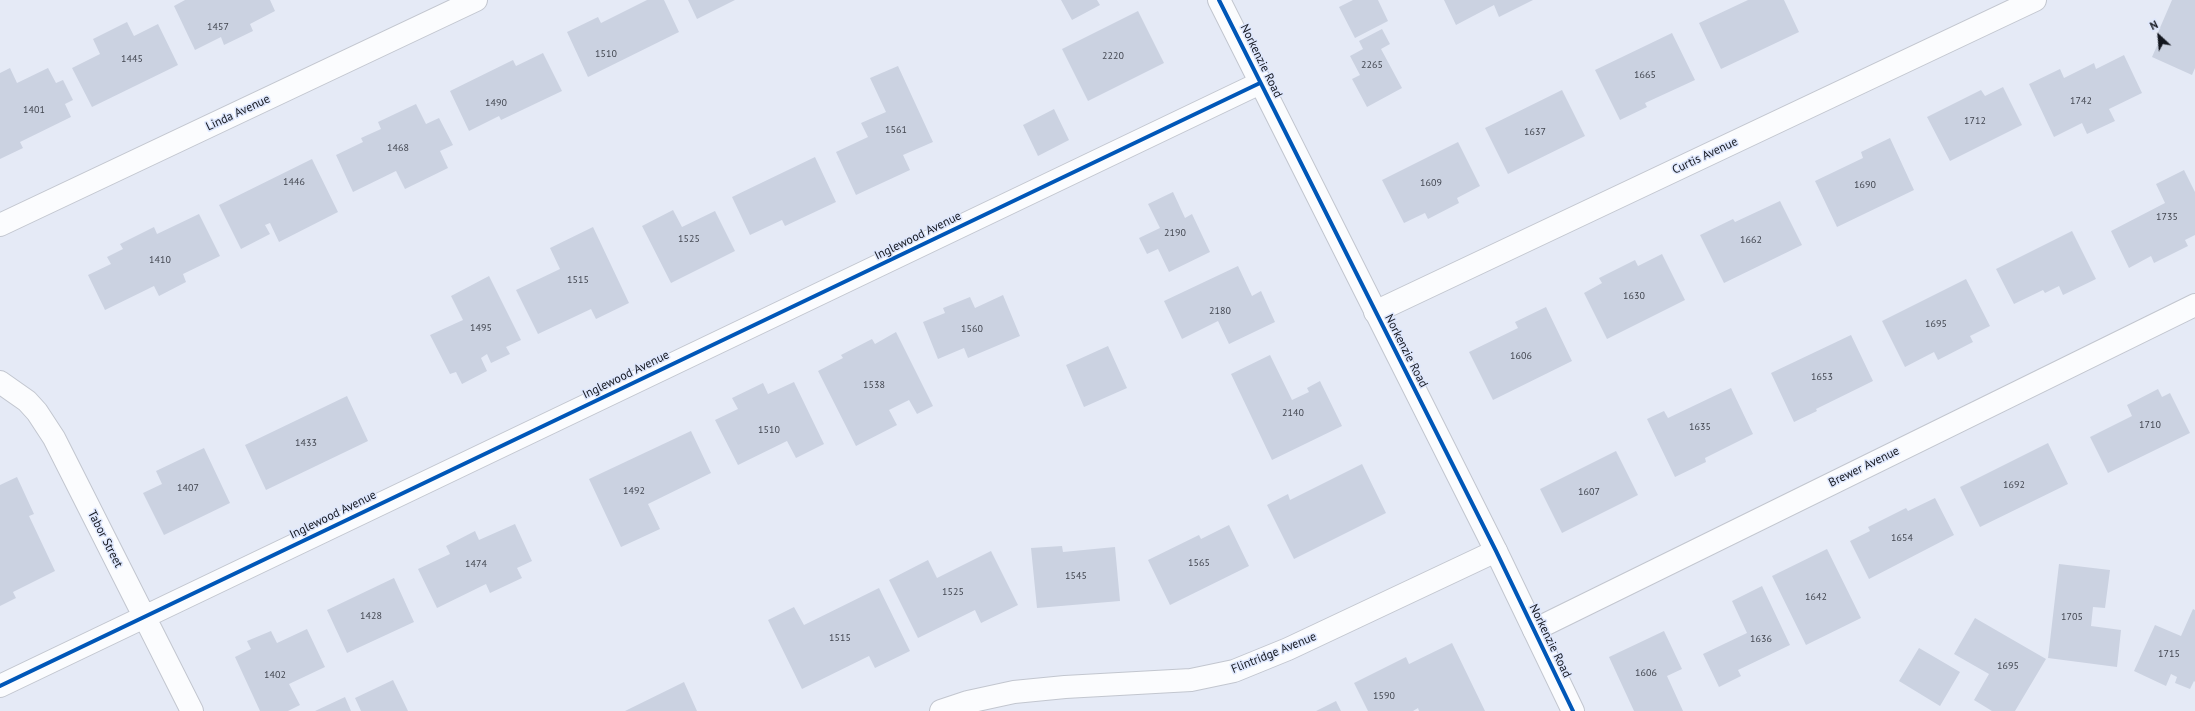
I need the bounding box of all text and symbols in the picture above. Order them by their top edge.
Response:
north arrow [2139,16,2179,56]
text: N [2147,17,2160,33]
house number: 1457 [207,21,229,33]
street label: Norkenzie Road [1237,22,1285,100]
house number: 1510 [595,48,617,60]
house number: 2220 [1102,50,1124,62]
house number: 1445 [121,53,143,65]
house number: 2265 [1361,59,1383,71]
house number: 1665 [1634,69,1656,81]
street label: Linda Avenue [204,92,272,134]
house number: 1742 [2070,95,2092,107]
house number: 1490 [485,97,507,109]
house number: 1401 [23,104,45,116]
house number: 1712 [1964,115,1986,127]
house number: 1561 [885,124,907,136]
house number: 1637 [1524,126,1546,138]
street label: Curtis Avenue [1670,135,1740,177]
house number: 1468 [387,142,409,154]
house number: 1446 [283,176,305,188]
house number: 1609 [1420,177,1442,189]
house number: 1690 [1854,179,1876,191]
street label: Inglewood Avenue [872,209,964,263]
house number: 1735 [2156,211,2178,223]
house number: 2190 [1164,227,1186,239]
house number: 1525 [678,233,700,245]
house number: 1662 [1740,234,1762,246]
house number: 1410 [149,254,171,266]
house number: 1515 [567,274,589,286]
house number: 1630 [1623,290,1645,302]
house number: 2180 [1209,305,1231,317]
street label: Norkenzie Road [1381,312,1431,390]
house number: 1695 [1925,318,1947,330]
house number: 1495 [470,322,492,334]
house number: 1560 [961,323,983,335]
street label: Inglewood Avenue [580,348,672,402]
house number: 1606 [1510,350,1532,362]
house number: 1653 [1811,371,1833,383]
house number: 1538 [863,379,885,391]
house number: 2140 [1282,407,1304,419]
house number: 1710 [2139,419,2161,431]
house number: 1635 [1689,421,1711,433]
house number: 1510 [758,424,780,436]
house number: 1433 [295,437,317,449]
street label: Brewer Avenue [1826,444,1902,490]
house number: 1692 [2003,479,2025,491]
house number: 1407 [177,482,199,494]
house number: 1492 [623,485,645,497]
house number: 1607 [1578,486,1600,498]
street label: Inglewood Avenue [287,488,379,542]
street label: Tabor Street [84,508,126,570]
house number: 1654 [1891,532,1913,544]
house number: 1565 [1188,557,1210,569]
house number: 1474 [465,558,487,570]
house number: 1545 [1065,570,1087,582]
house number: 1525 [942,586,964,598]
house number: 1642 [1805,591,1827,603]
street label: Norkenzie Road [1526,602,1574,680]
house number: 1428 [360,610,382,622]
house number: 1705 [2061,611,2083,623]
street label: Flintridge Avenue [1229,629,1319,677]
house number: 1515 [829,632,851,644]
house number: 1636 [1750,633,1772,645]
house number: 1715 [2158,648,2180,660]
house number: 1695 [1997,660,2019,672]
house number: 1606 [1635,667,1657,679]
house number: 1402 [264,669,286,681]
house number: 1590 [1373,690,1395,702]

